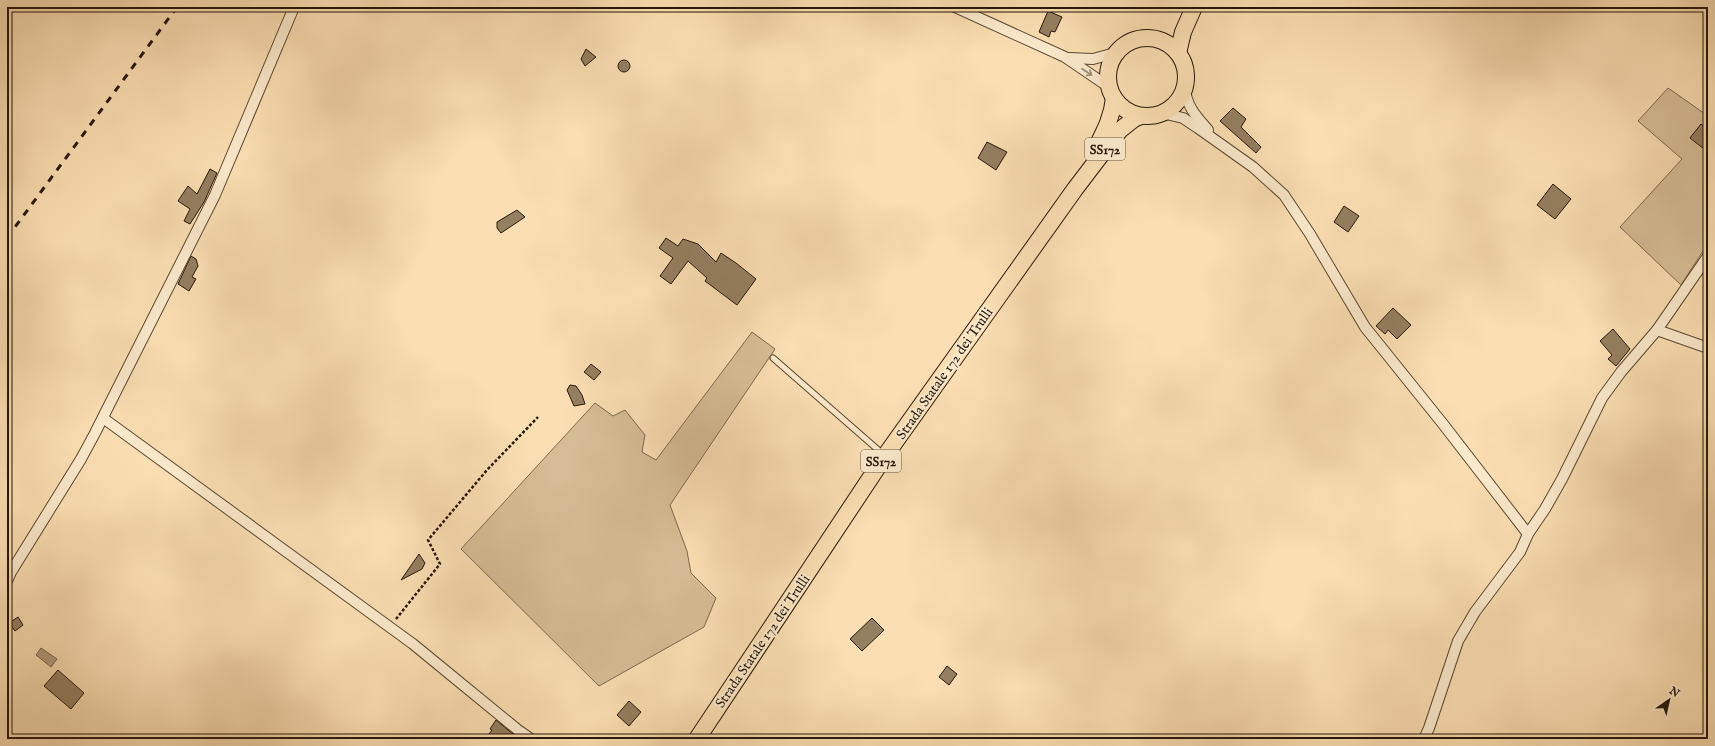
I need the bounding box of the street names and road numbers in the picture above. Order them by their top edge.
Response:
road number: SS172 [1085,138,1125,160]
street label: Strada Statale 172 dei Trulli [892,304,997,443]
road number: SS172 [861,450,901,472]
street label: Strada Statale 172 dei Trulli [711,571,814,712]

